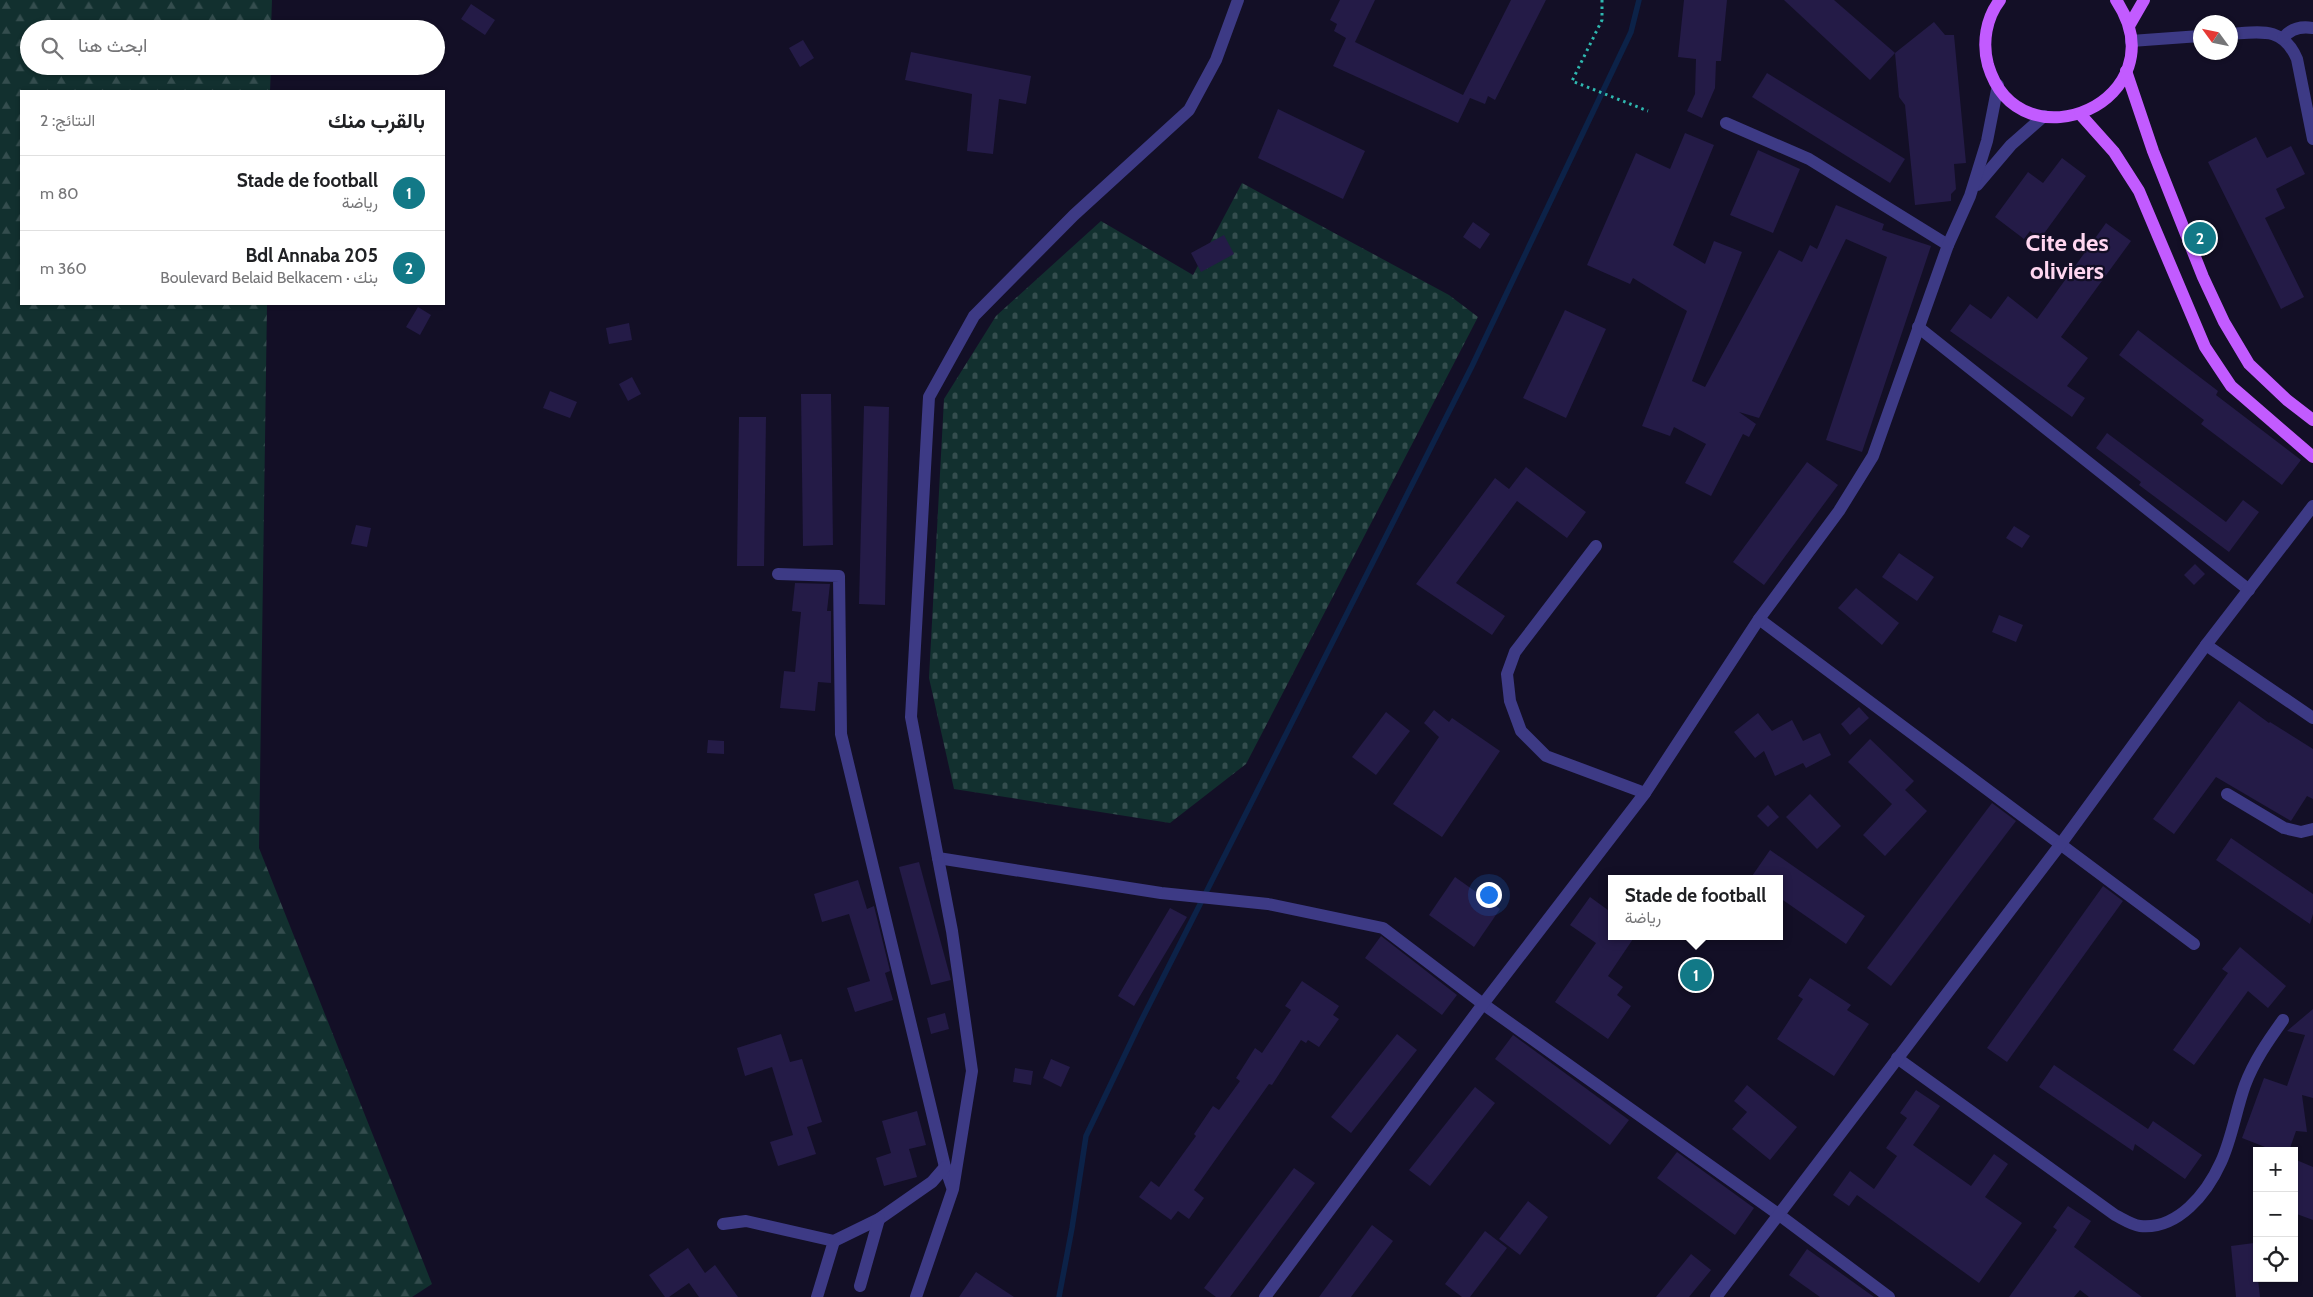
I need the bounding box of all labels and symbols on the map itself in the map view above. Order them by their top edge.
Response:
north arrow [2193,15,2238,60]
pin: 2 [2184,219,2216,257]
district label: Cite des oliviers [2025,228,2109,285]
your location [1476,882,1502,908]
pin: 1 [1680,956,1712,994]

